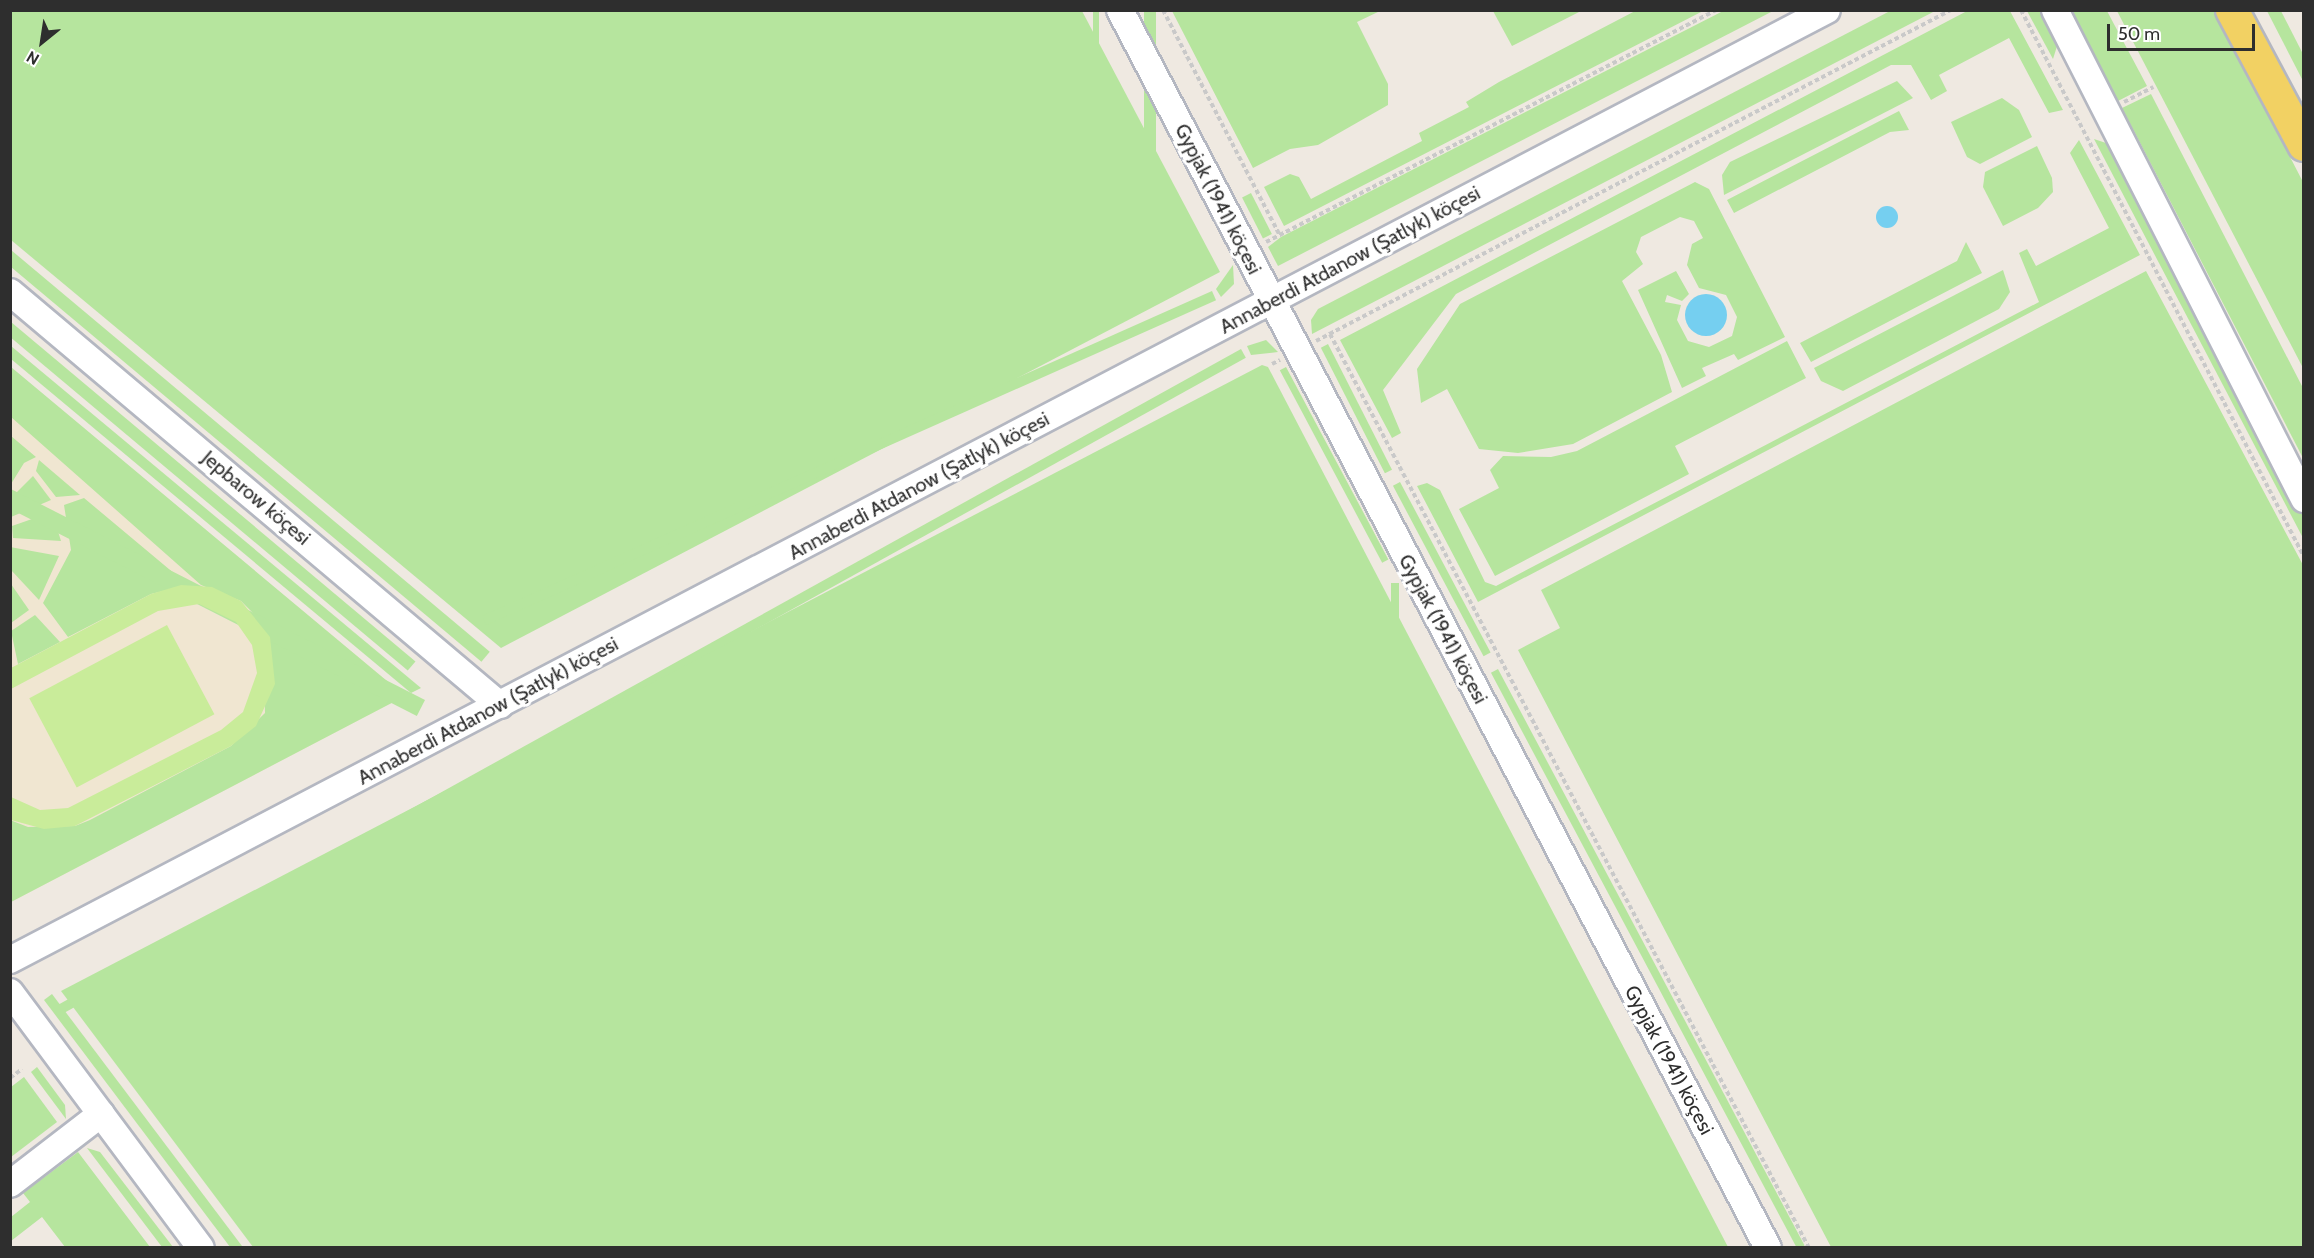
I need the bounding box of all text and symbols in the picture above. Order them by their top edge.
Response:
north arrow [12,12,72,72]
scale bar [2110,12,2258,50]
text: 50 m [2118,23,2160,45]
text: N [23,47,42,69]
street label: Gypjak (1941) köçesi [1170,120,1266,278]
street label: Annaberdi Atdanow (Şatlyk) köçesi [1216,181,1484,339]
street label: Annaberdi Atdanow (Şatlyk) köçesi [785,407,1053,565]
street label: Jepbarow köçesi [197,446,315,550]
street label: Gypjak (1941) köçesi [1394,550,1492,708]
street label: Annaberdi Atdanow (Şatlyk) köçesi [354,632,622,790]
street label: Gypjak (1941) köçesi [1620,981,1718,1139]

